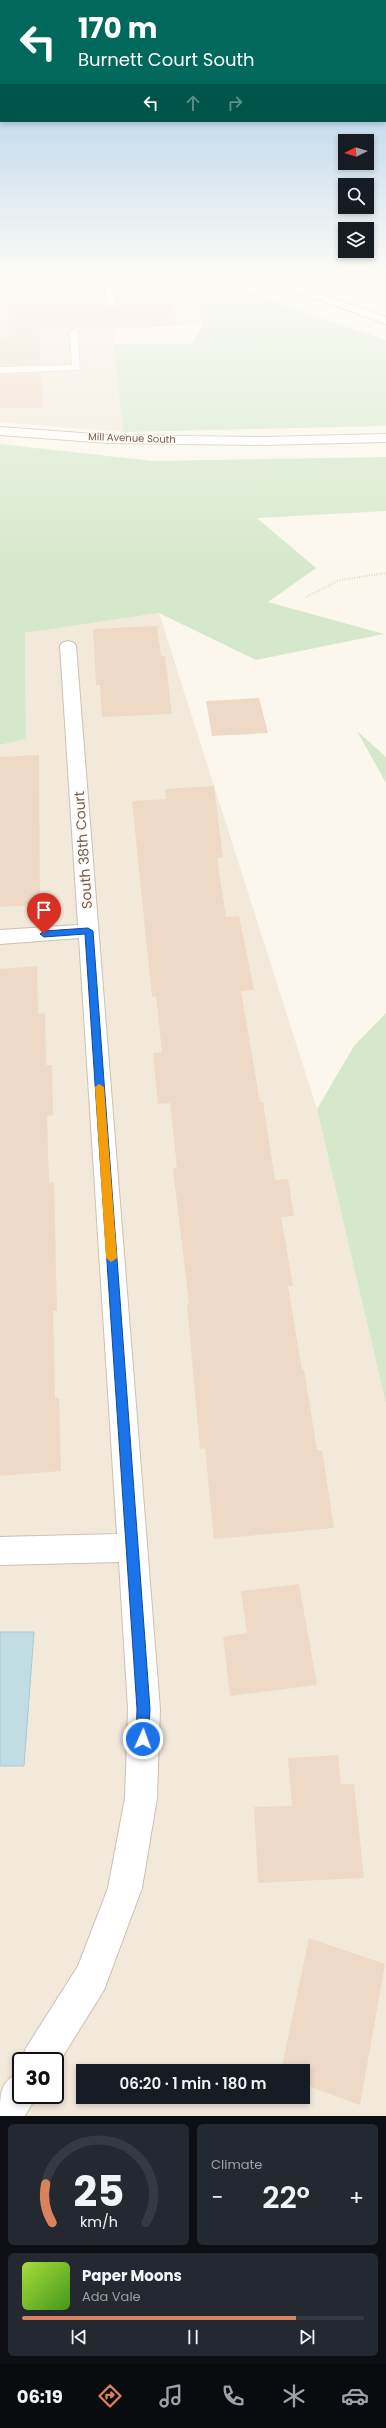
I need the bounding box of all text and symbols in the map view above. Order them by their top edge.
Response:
text: 170 m [78,9,157,48]
icon: left [12,16,64,68]
text: Burnett Court South [78,47,255,72]
icon: left [140,92,162,114]
icon: ahead [182,92,204,114]
icon: right [224,92,246,114]
north arrow [338,134,374,170]
map controls [338,134,374,258]
button: search [338,178,374,214]
button: layers [338,222,374,258]
street label: Mill Avenue South [88,429,176,447]
street label: South 38th Court [69,791,97,909]
pin [27,893,61,934]
icon: arrive [33,899,55,921]
position arrow [122,1718,164,1760]
speed limit sign: 30 [12,2052,64,2104]
text: 06:20 · 1 min · 180 m [120,2073,266,2094]
text: Climate [211,2155,262,2174]
text: 25 [73,2161,124,2220]
text: 22° [262,2176,310,2219]
text: − [211,2182,223,2213]
text: + [349,2182,364,2213]
text: km/h [79,2211,118,2231]
text: Paper Moons [82,2265,182,2286]
text: Ada Vale [82,2287,141,2306]
icon: previous [68,2326,90,2348]
icon: pause [182,2326,204,2348]
icon: next [296,2326,318,2348]
icon: directions [96,2382,124,2410]
icon: music [157,2382,185,2410]
icon: phone [219,2382,247,2410]
icon: climate [280,2382,308,2410]
icon: car [341,2382,369,2410]
text: 06:19 [17,2384,63,2409]

